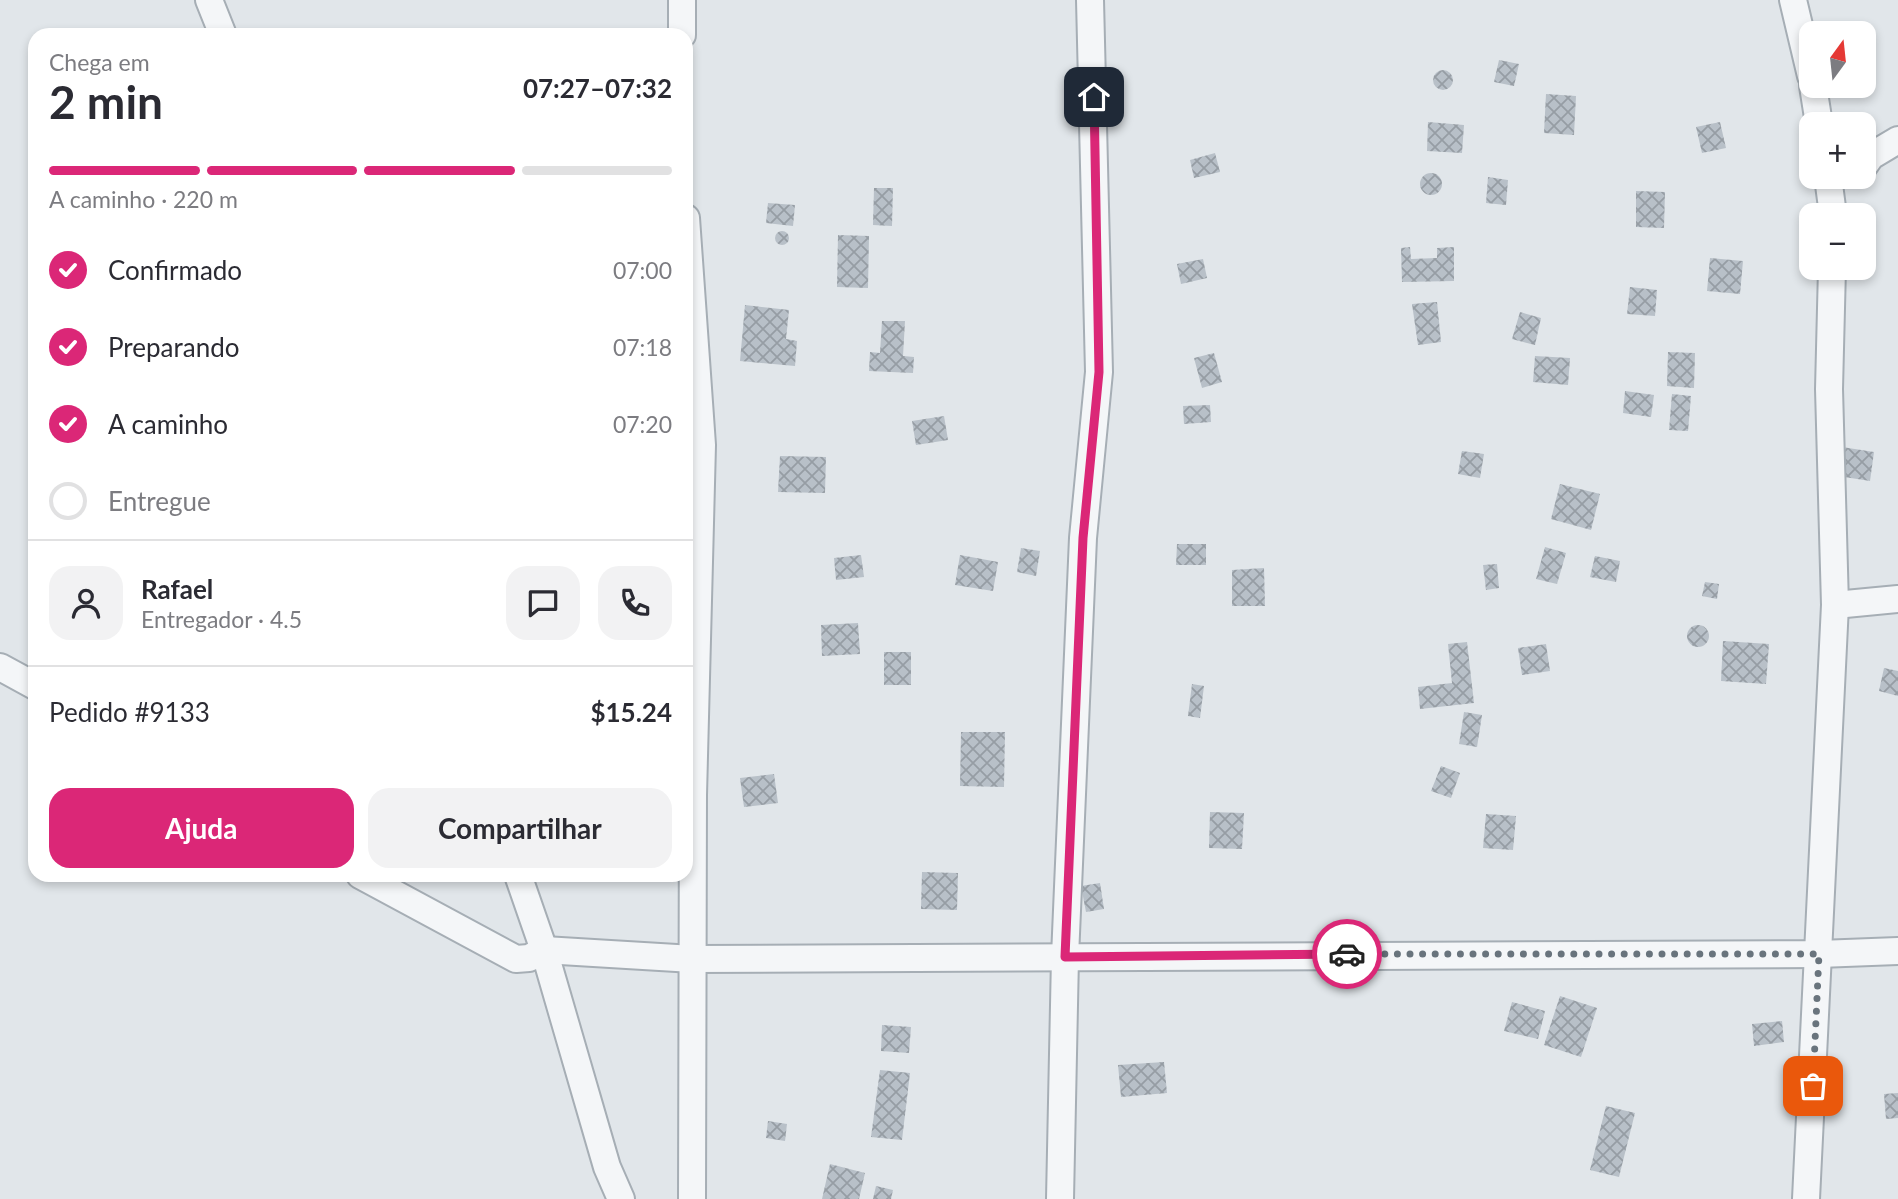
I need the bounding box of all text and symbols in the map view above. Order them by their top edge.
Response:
north arrow [1799,21,1876,98]
map controls [1799,21,1876,280]
text: Chega em [49,48,150,76]
pin [1064,67,1124,127]
text: 07:27–07:32 [523,72,672,104]
text: 2 min [49,74,163,129]
icon: home [1075,78,1113,116]
button: + [1799,112,1876,189]
text: A caminho · 220 m [49,185,238,213]
button: − [1799,203,1876,280]
icon: check [49,251,87,289]
text: Confirmado [108,254,242,286]
text: 07:00 [613,256,672,284]
icon: check [49,328,87,366]
text: Preparando [108,331,240,363]
text: 07:18 [613,333,672,361]
icon: check [49,405,87,443]
text: A caminho [108,408,228,440]
text: 07:20 [613,410,672,438]
text: Entregue [108,485,211,517]
button: person [49,566,123,640]
button: chat [506,566,580,640]
button: phone [598,566,672,640]
text: Rafael [141,573,213,605]
text: Entregador · 4.5 [141,605,302,633]
text: Pedido #9133 [49,696,210,728]
text: $15.24 [590,696,672,728]
button: Ajuda [49,788,354,868]
button: Compartilhar [368,788,672,868]
courier [1312,919,1382,989]
icon: car [1328,935,1366,973]
pin [1783,1056,1843,1116]
icon: bag [1794,1067,1832,1105]

